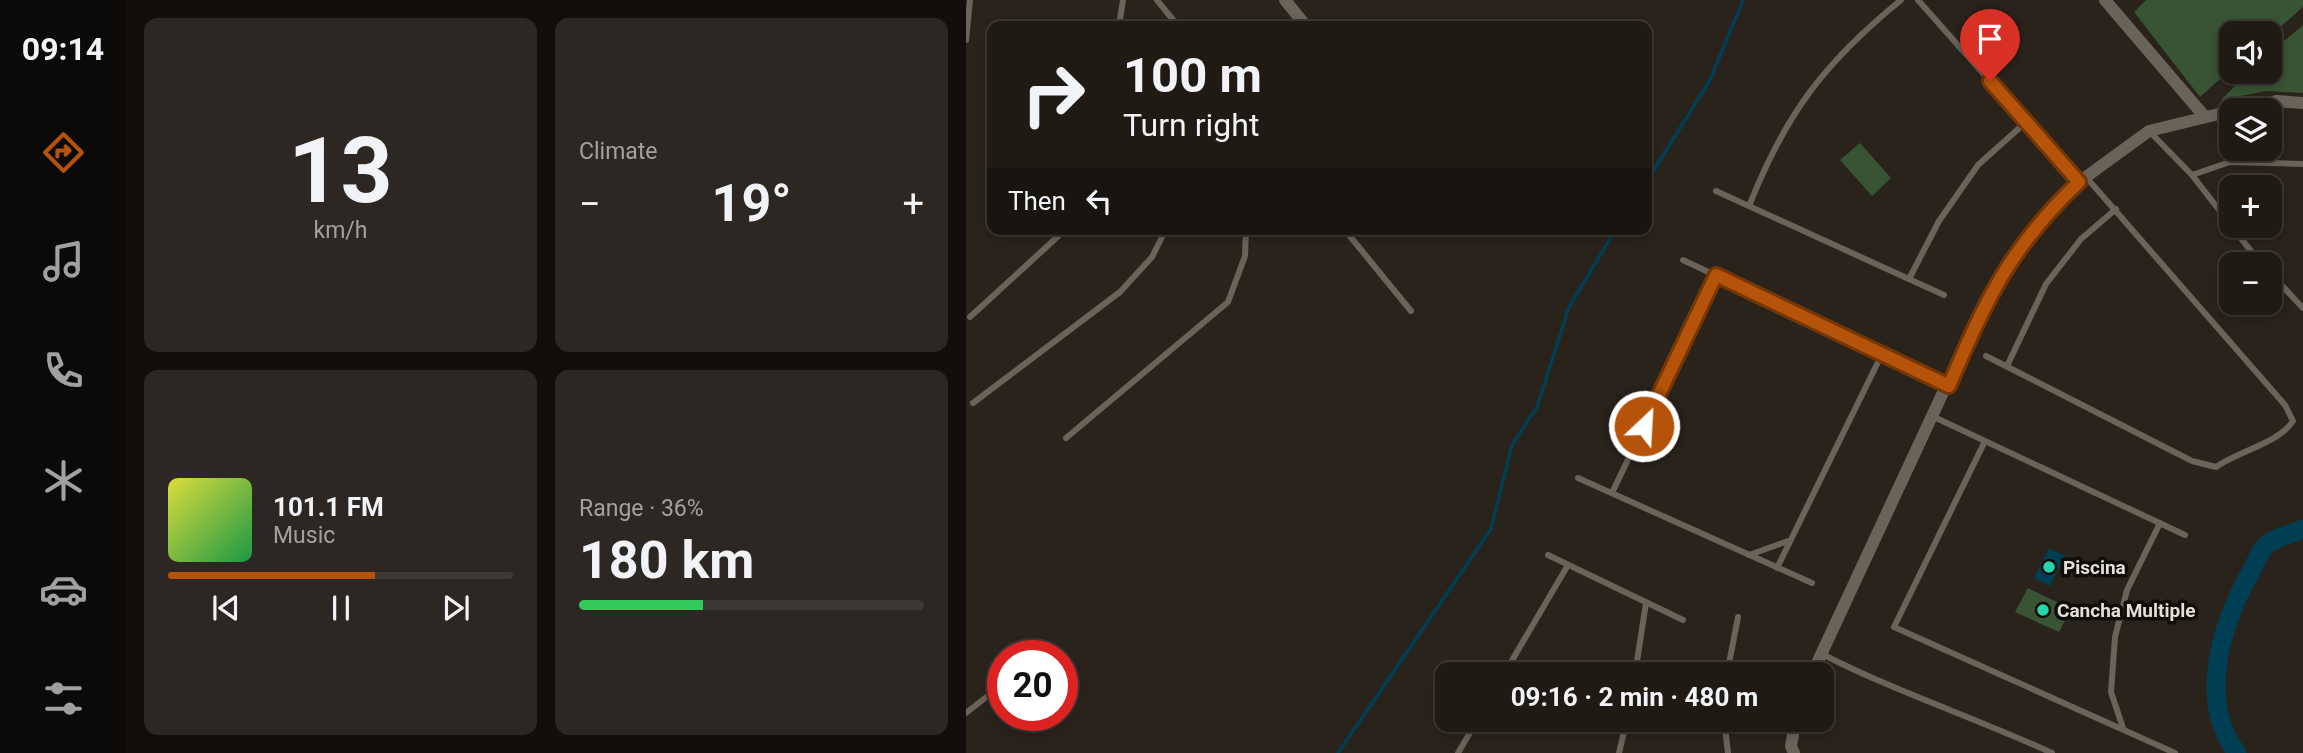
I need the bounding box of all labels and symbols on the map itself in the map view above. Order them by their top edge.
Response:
pin [1960,9,2020,81]
position arrow [1607,389,1681,463]
place label: Piscina [2063,556,2126,579]
marker: Piscina [2041,559,2057,575]
place label: Cancha Multiple [2057,599,2195,622]
marker: Cancha Multiple [2035,602,2051,618]
speed limit sign: 20 [987,640,1078,731]

